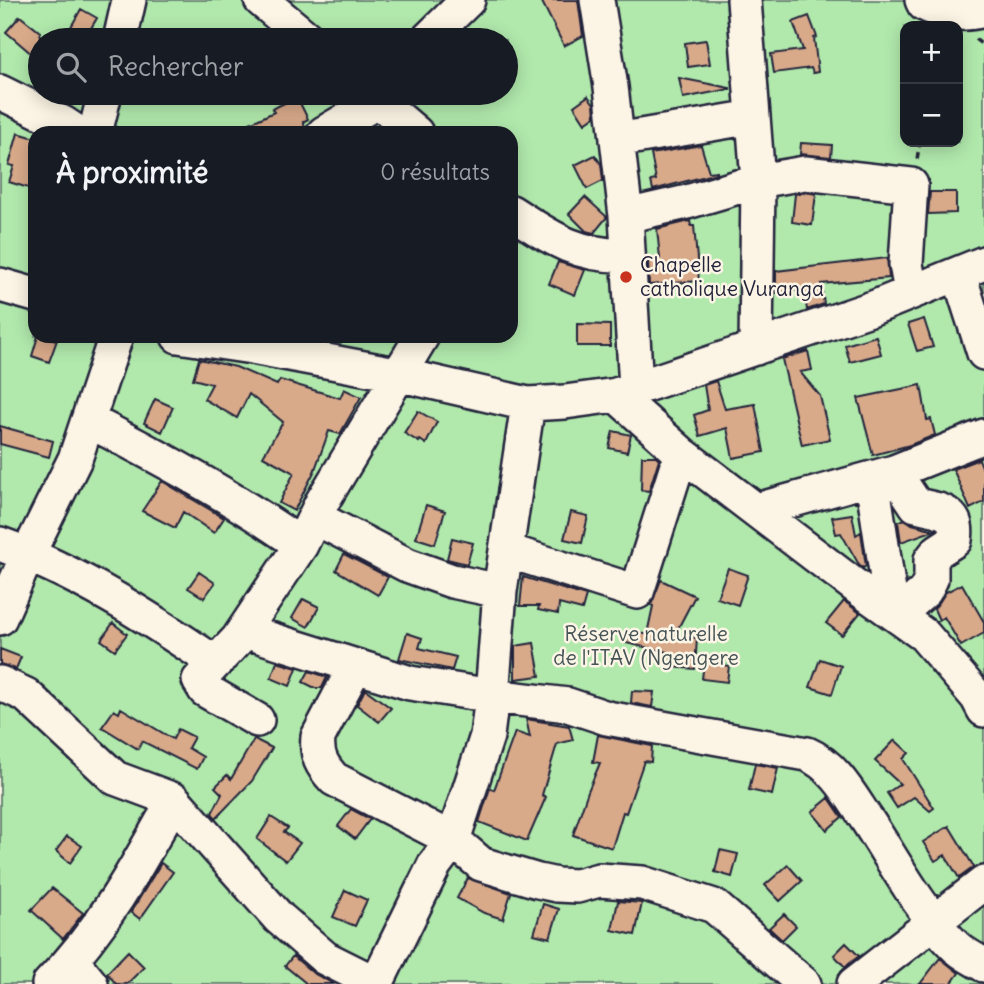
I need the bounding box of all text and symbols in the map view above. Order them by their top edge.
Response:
map controls [900,21,963,147]
button: + [900,21,963,84]
search box [28,28,518,105]
icon: search [52,48,90,86]
text: Rechercher [108,50,244,83]
button: − [900,84,963,147]
text: À proximité [56,153,208,191]
text: 0 résultats [380,157,490,186]
place label: Chapelle catholique Vuranga [640,251,824,302]
marker: Chapelle catholique Vuranga [618,269,634,285]
park label: Réserve naturelle de l'ITAV (Ngengere [553,620,739,671]

